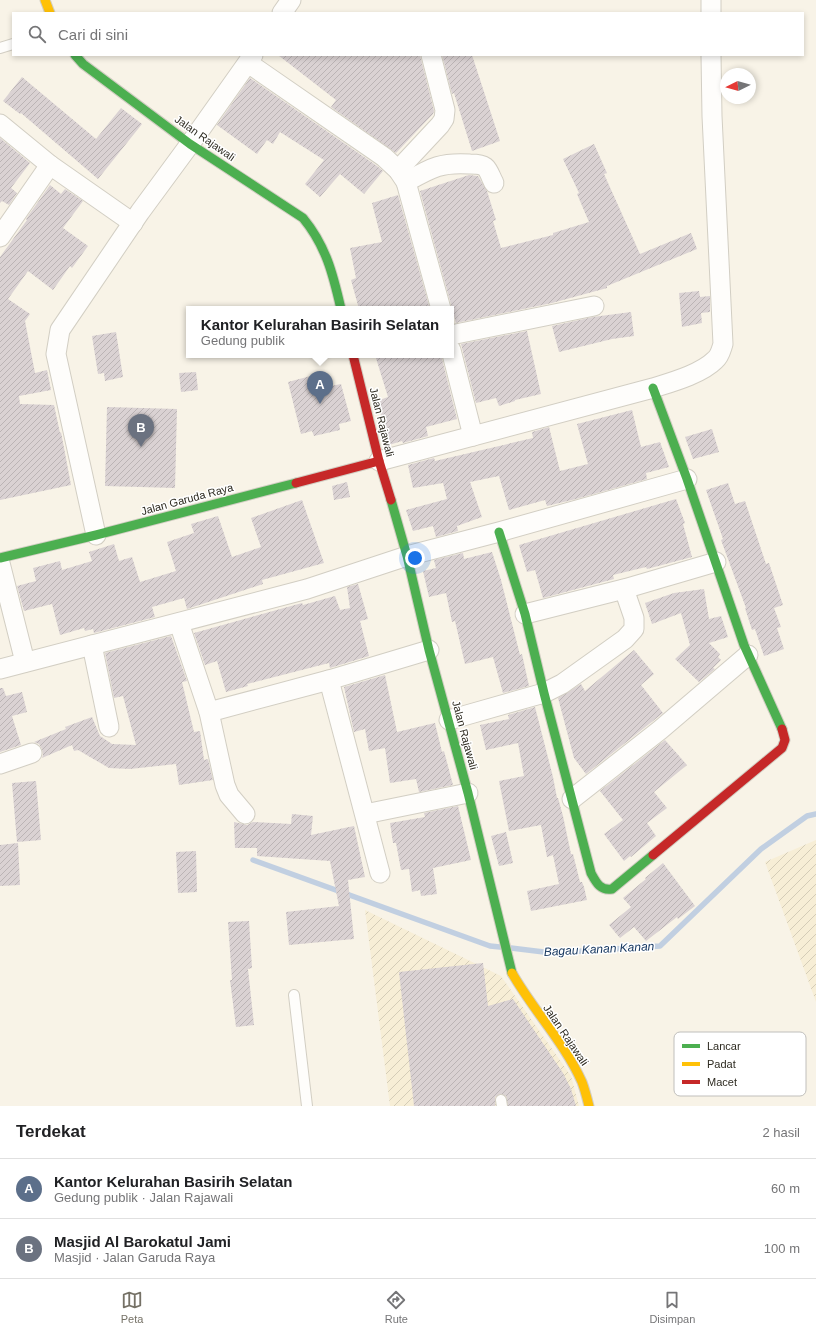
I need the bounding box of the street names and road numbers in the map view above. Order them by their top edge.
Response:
street label: Jalan Rajawali [173,113,237,163]
street label: Jalan Rajawali [368,386,396,458]
street label: Jalan Garuda Raya [140,481,235,517]
street label: Jalan Rajawali [450,699,480,771]
street label: Jalan Rajawali [541,1002,591,1068]

